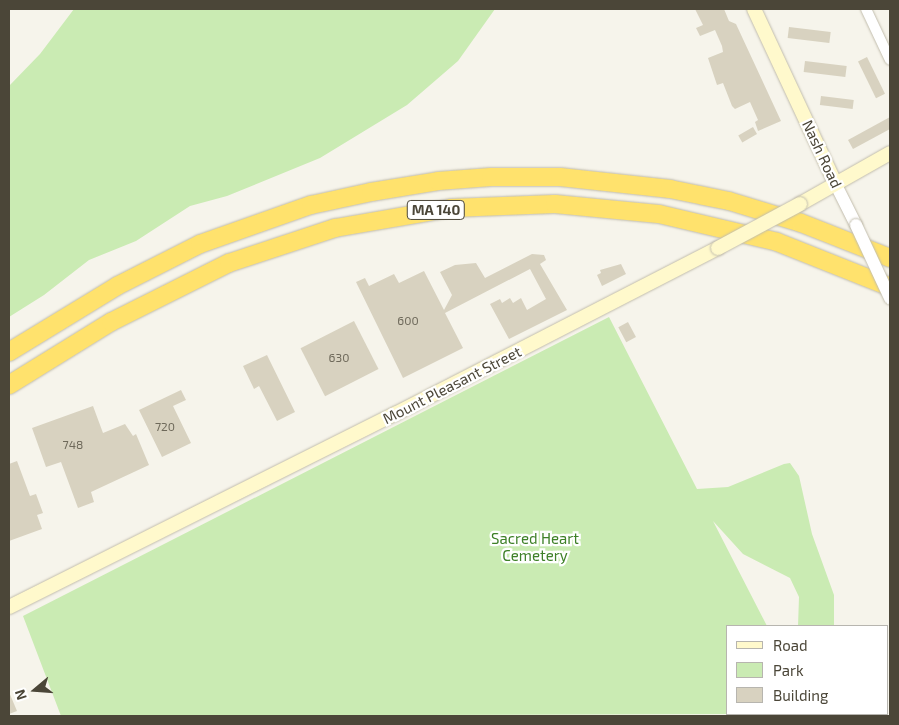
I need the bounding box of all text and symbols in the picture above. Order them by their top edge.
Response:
street label: Nash Road [798,117,846,191]
road number: MA 140 [406,198,466,222]
house number: 600 [397,314,419,328]
street label: Mount Pleasant Street [380,342,524,428]
house number: 630 [329,351,349,365]
house number: 720 [155,420,175,434]
house number: 748 [63,438,83,452]
park label: Sacred Heart Cemetery [491,529,579,564]
legend [726,625,889,715]
text: Road [773,636,808,654]
text: Park [773,661,804,679]
north arrow [10,665,60,715]
text: Building [773,686,828,704]
text: N [11,687,30,702]

